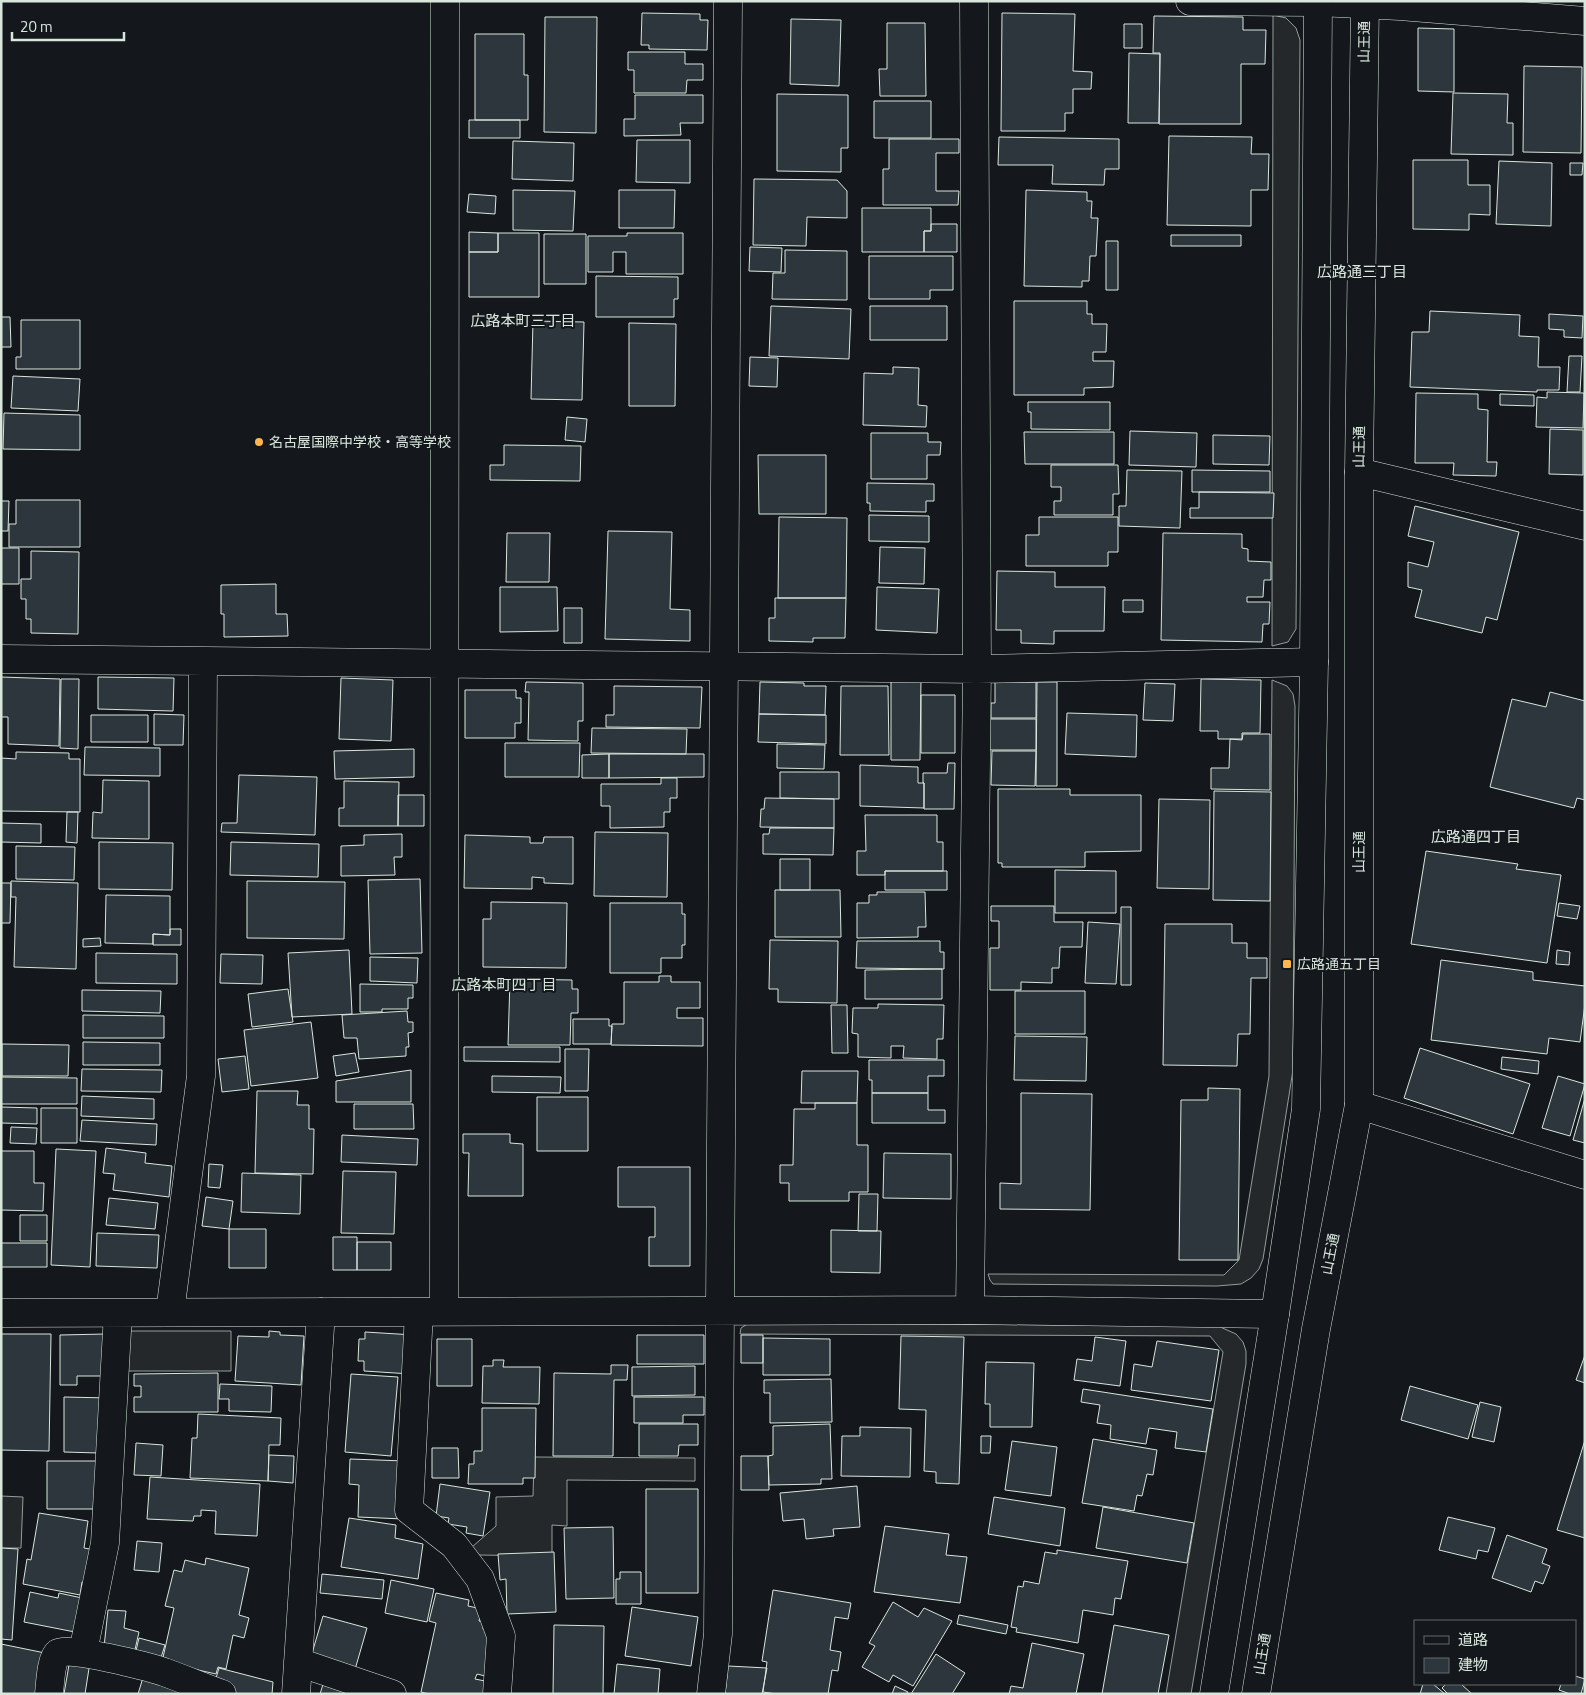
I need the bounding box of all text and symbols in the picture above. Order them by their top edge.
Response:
scale bar [12,10,125,42]
text: 20 m [20,15,53,38]
street label: 山王通 [1353,21,1374,63]
district label: 広路通三丁目 [1317,260,1407,283]
district label: 広路本町三丁目 [470,309,576,332]
street label: 山王通 [1348,426,1369,468]
place label: 名古屋国際中学校・高等学校 [269,431,451,452]
marker: 名古屋国際中学校・高等学校 [253,436,265,448]
district label: 広路通四丁目 [1431,825,1521,848]
street label: 山王通 [1348,831,1369,873]
place label: 広路通五丁目 [1297,953,1381,974]
marker: 広路通五丁目 [1281,958,1293,970]
district label: 広路本町四丁目 [451,973,557,996]
street label: 山王通 [1315,1231,1344,1277]
legend [1414,1620,1576,1685]
text: 道路 [1458,1628,1488,1651]
street label: 山王通 [1248,1632,1275,1676]
text: 建物 [1458,1653,1488,1676]

